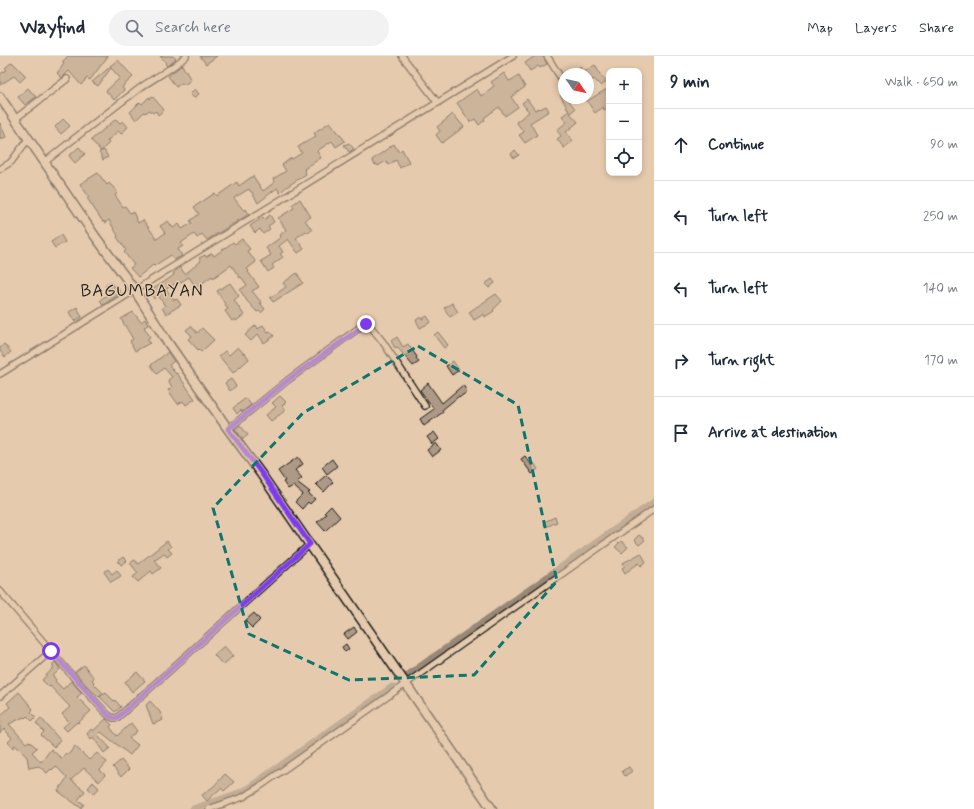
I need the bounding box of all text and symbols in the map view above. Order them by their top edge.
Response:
search box [109,10,389,46]
text: Wayfind [20,15,85,40]
icon: search [123,17,145,39]
text: Search here [155,18,231,38]
text: Map [807,19,833,37]
text: Layers [855,19,897,37]
text: Share [919,19,954,37]
north arrow [558,68,594,104]
map controls [606,68,642,176]
button: + [606,68,642,104]
text: 9 min [670,71,710,93]
text: Walk · 650 m [885,74,958,91]
button: − [606,104,642,140]
icon: ahead [670,134,692,156]
text: Continue [708,135,764,155]
text: 90 m [930,136,958,153]
button: locate [606,140,642,176]
icon: left [670,206,692,228]
text: Turn left [708,207,768,227]
text: 250 m [923,208,958,225]
icon: left [670,278,692,300]
text: Turn left [708,279,768,299]
district label: BAGUMBAYAN [80,280,204,302]
text: 140 m [923,280,958,297]
route end [357,315,375,333]
icon: right [670,350,692,372]
text: Turn right [708,351,775,371]
text: 170 m [924,352,958,369]
icon: arrive [670,422,692,444]
text: Arrive at destination [708,423,837,443]
route start [42,642,60,660]

